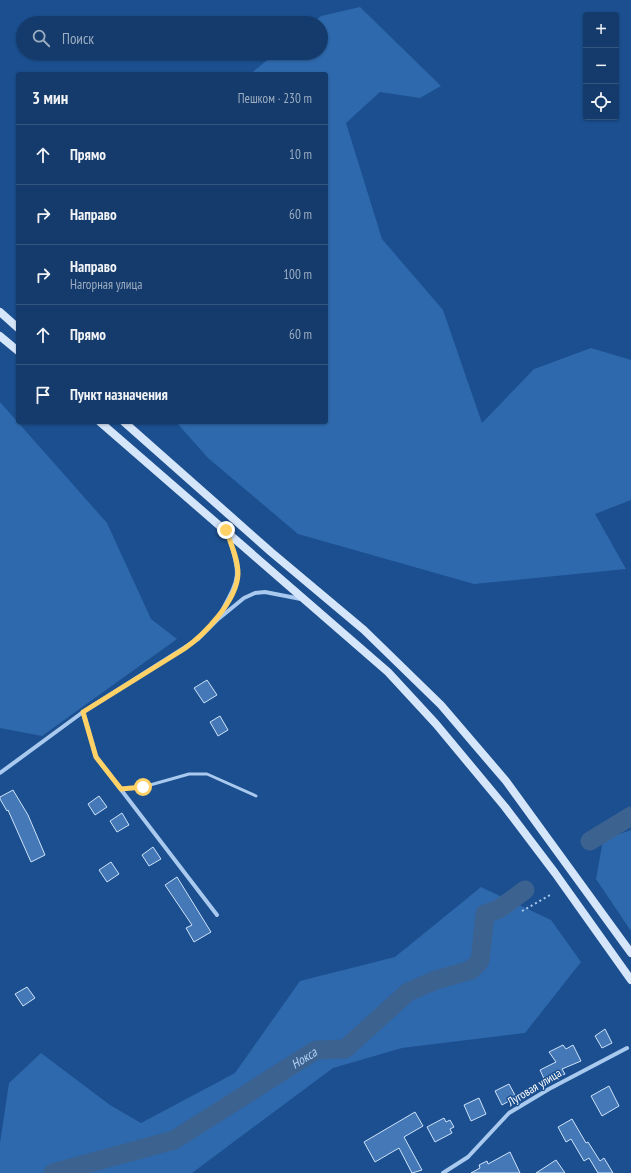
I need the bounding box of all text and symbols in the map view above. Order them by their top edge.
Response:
map controls [583,12,619,120]
button: + [583,12,619,48]
search box [16,16,328,60]
icon: search [30,27,52,49]
text: Поиск [62,29,94,48]
button: − [583,48,619,84]
button: locate [583,84,619,120]
text: 3 мин [32,87,68,109]
text: Пешком · 230 m [238,90,312,107]
icon: ahead [32,144,54,166]
text: Прямо [70,145,106,164]
text: 10 m [289,146,312,163]
icon: right [32,204,54,226]
text: Направо [70,205,117,224]
text: 60 m [289,206,312,223]
text: Направо [70,257,117,276]
icon: right [32,264,54,286]
text: 100 m [283,266,312,283]
text: Нагорная улица [70,276,142,293]
icon: ahead [32,324,54,346]
text: Прямо [70,325,106,344]
text: 60 m [289,326,312,343]
icon: arrive [32,384,54,406]
text: Пункт назначения [70,385,168,404]
route end [217,521,235,539]
route start [134,778,152,796]
water label: Нокса [288,1043,321,1072]
street label: Луговая улица [503,1065,564,1110]

